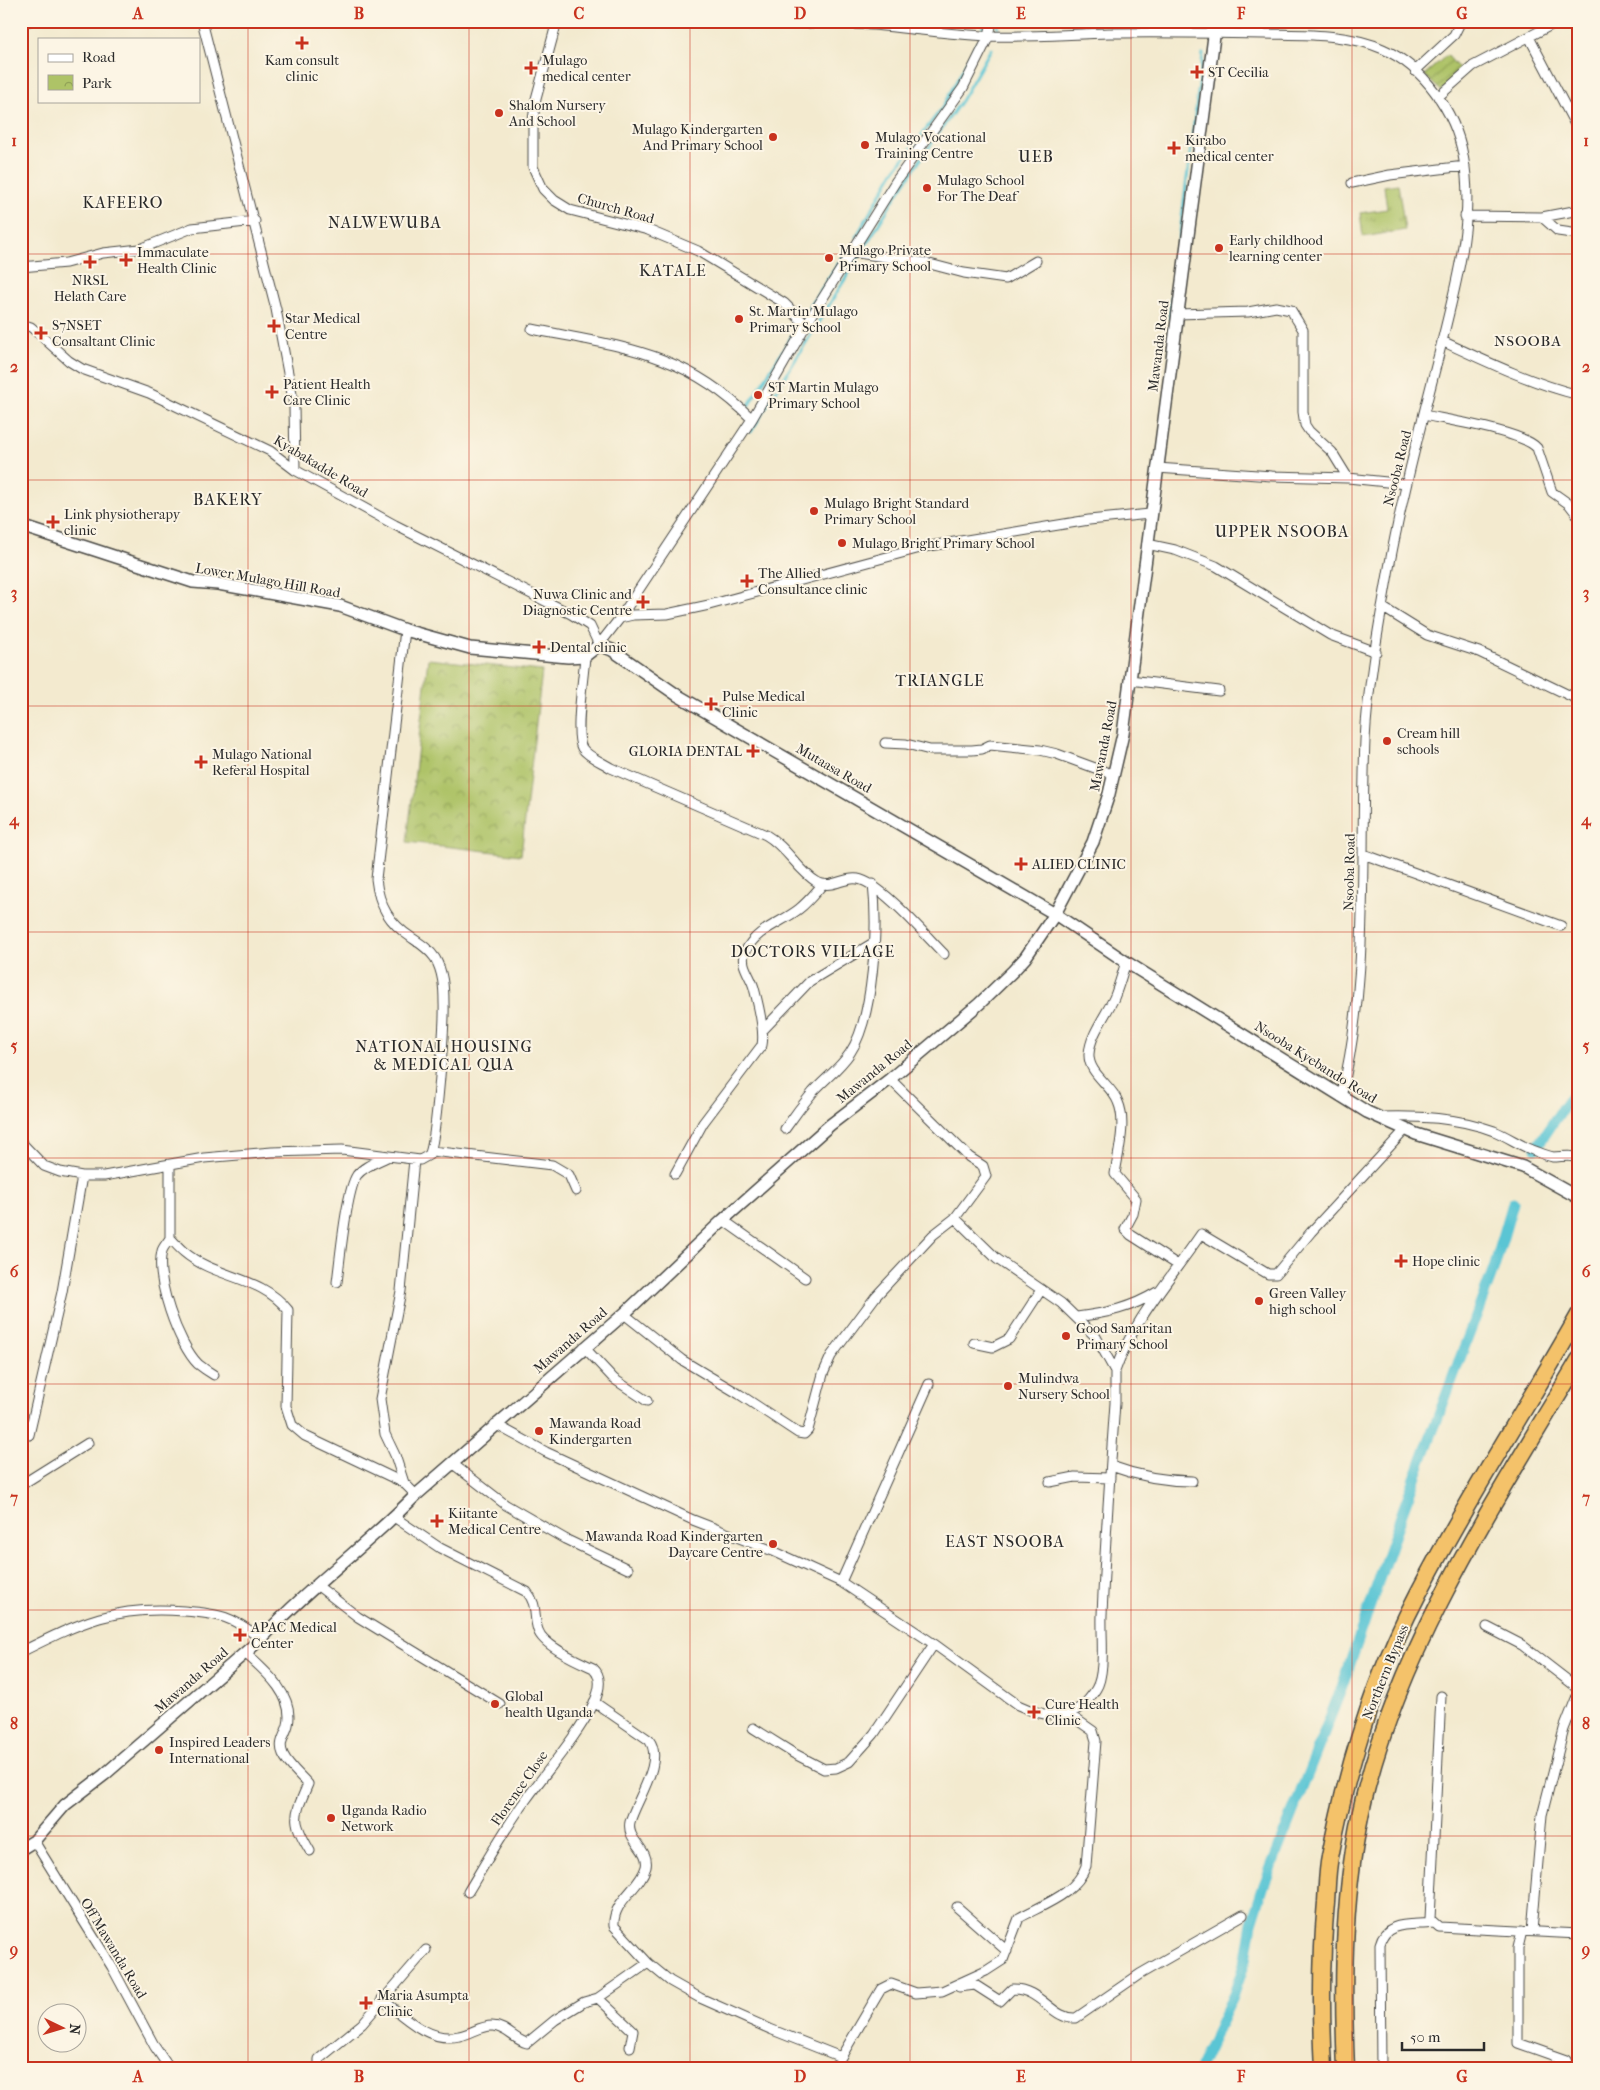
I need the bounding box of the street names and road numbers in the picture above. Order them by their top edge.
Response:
street label: Church Road [576,189,657,228]
street label: Mawanda Road [1144,299,1173,393]
street label: Nsooba Road [1380,428,1415,508]
street label: Kyabakadde Road [270,432,371,502]
street label: Lower Mulago Hill Road [194,559,342,602]
street label: Mawanda Road [1086,699,1121,793]
street label: Mutaasa Road [793,740,875,797]
street label: Nsooba Road [1340,833,1359,911]
street label: Nsooba Kyebando Road [1251,1018,1380,1107]
street label: Mawanda Road [833,1036,916,1107]
street label: Mawanda Road [530,1304,611,1377]
street label: Northern Bypass [1359,1622,1412,1722]
street label: Mawanda Road [151,1644,232,1717]
street label: Florence Close [487,1747,552,1829]
street label: Off Mawanda Road [77,1895,151,2002]

